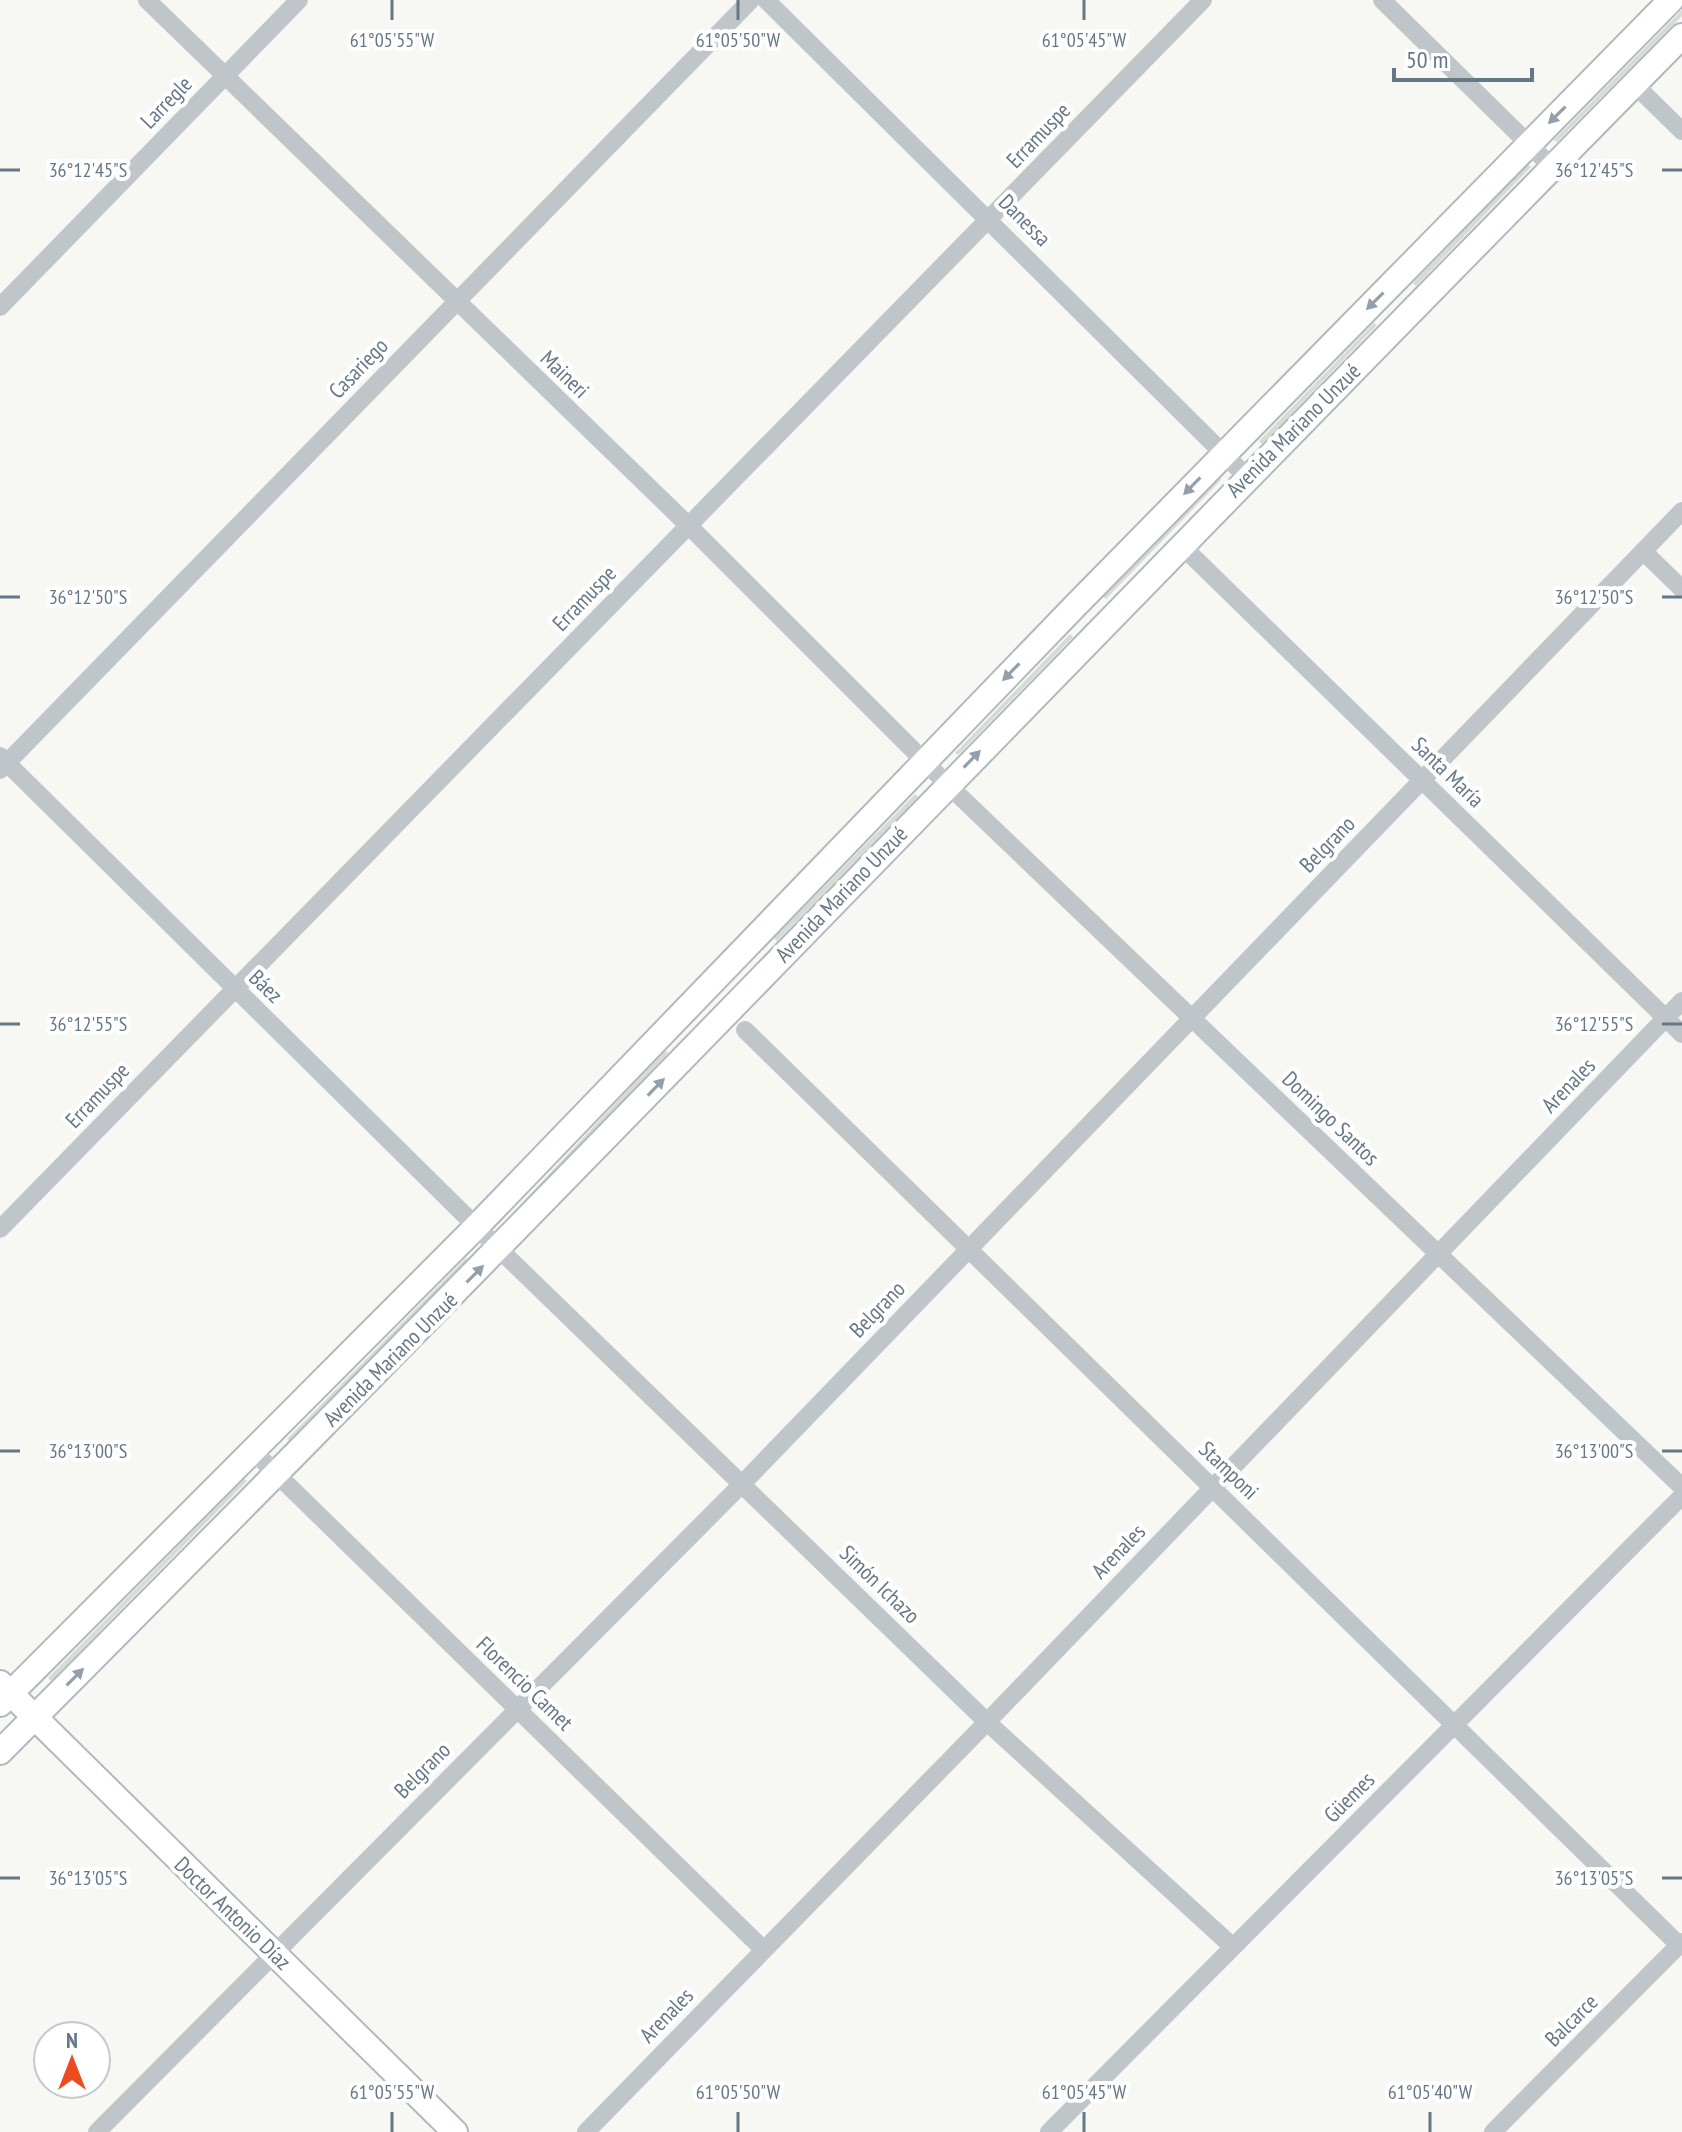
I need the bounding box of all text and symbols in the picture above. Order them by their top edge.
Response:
text: 61°05'55"W [350,27,435,53]
text: 61°05'50"W [696,27,781,53]
text: 61°05'45"W [1042,27,1127,53]
scale bar [1394,32,1532,82]
text: 50 m [1406,44,1448,75]
street label: Larregle [134,70,198,134]
street label: Erramuspe [1000,96,1076,174]
one-way arrow [1548,105,1567,124]
text: 36°12'45"S [49,157,127,183]
text: 36°12'45"S [1555,157,1633,183]
street label: Danessa [993,188,1057,252]
one-way arrow [1366,291,1385,309]
street label: Casariego [322,332,394,404]
street label: Maineri [535,344,595,404]
street label: Avenida Mariano Unzué [1220,357,1366,503]
one-way arrow [1183,476,1202,495]
street label: Erramuspe [546,559,622,637]
text: 36°12'50"S [49,584,127,610]
text: 36°12'50"S [1555,584,1633,610]
one-way arrow [1002,662,1020,681]
street label: Santa María [1406,731,1490,813]
one-way arrow [963,750,981,769]
street label: Belgrano [1293,810,1361,878]
street label: Avenida Mariano Unzué [769,820,913,968]
street label: Báez [243,963,289,1009]
text: 36°12'55"S [49,1011,127,1037]
text: 36°12'55"S [1555,1011,1633,1037]
street label: Arenales [1535,1052,1601,1118]
street label: Erramuspe [59,1056,135,1134]
street label: Domingo Santos [1277,1065,1385,1171]
one-way arrow [646,1078,664,1097]
one-way arrow [465,1265,484,1283]
street label: Belgrano [843,1275,911,1343]
street label: Avenida Mariano Unzué [317,1286,463,1432]
street label: Stamponi [1193,1435,1265,1505]
text: 36°13'00"S [49,1438,127,1464]
text: 36°13'00"S [1555,1438,1633,1464]
street label: Arenales [1085,1518,1151,1584]
street label: Simón Ichazo [834,1539,926,1629]
street label: Florencio Camet [471,1630,579,1736]
one-way arrow [65,1668,84,1687]
street label: Belgrano [388,1736,456,1804]
street label: Güemes [1318,1766,1380,1828]
street label: Doctor Antonio Díaz [169,1850,297,1976]
text: 36°13'05"S [49,1865,127,1891]
text: 36°13'05"S [1555,1865,1633,1891]
street label: Arenales [633,1982,699,2048]
street label: Balcarce [1539,1988,1603,2052]
north arrow [32,2020,112,2100]
text: N [66,2026,78,2054]
text: 61°05'55"W [350,2079,435,2105]
text: 61°05'50"W [696,2079,781,2105]
text: 61°05'45"W [1042,2079,1127,2105]
text: 61°05'40"W [1388,2079,1473,2105]

